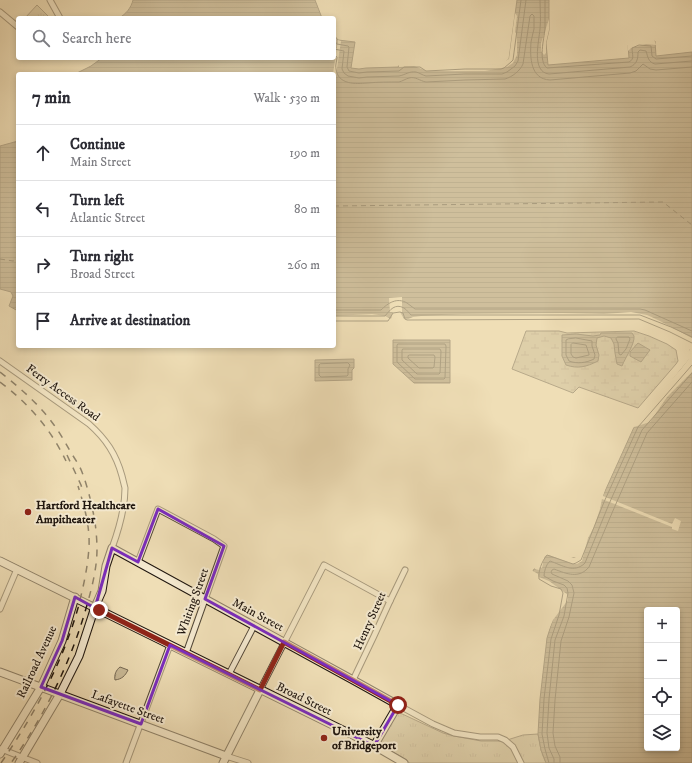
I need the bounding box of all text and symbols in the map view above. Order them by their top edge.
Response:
search box [16,16,336,60]
icon: search [30,27,52,49]
text: Search here [62,29,131,48]
text: 7 min [32,87,71,109]
text: Walk · 530 m [253,90,320,106]
text: Continue [70,135,125,154]
icon: ahead [32,142,54,164]
text: 190 m [289,145,320,161]
text: Main Street [70,154,131,170]
text: Turn left [70,191,124,210]
icon: left [32,198,54,220]
text: 80 m [294,201,320,217]
text: Atlantic Street [70,210,145,226]
text: Turn right [70,247,133,266]
icon: right [32,254,54,276]
text: 260 m [287,257,320,273]
text: Broad Street [70,266,135,282]
icon: arrive [32,310,54,332]
text: Arrive at destination [70,311,190,330]
street label: Ferry Access Road [23,361,103,425]
place label: Hartford Healthcare Ampitheater [35,498,135,527]
marker: Hartford Healthcare Ampitheater [23,507,33,517]
street label: Whiting Street [174,566,212,639]
street label: Henry Street [350,589,390,652]
street label: Main Street [230,595,287,635]
route end [90,601,108,619]
map controls [644,607,680,751]
button: + [644,607,680,643]
street label: Railroad Avenue [14,623,60,701]
button: − [644,643,680,679]
street label: Broad Street [274,679,334,719]
button: locate [644,679,680,715]
street label: Lafayette Street [89,687,167,727]
route start [389,696,407,714]
button: layers [644,715,680,751]
place label: University of Bridgeport [332,724,396,753]
marker: University of Bridgeport [319,733,329,743]

